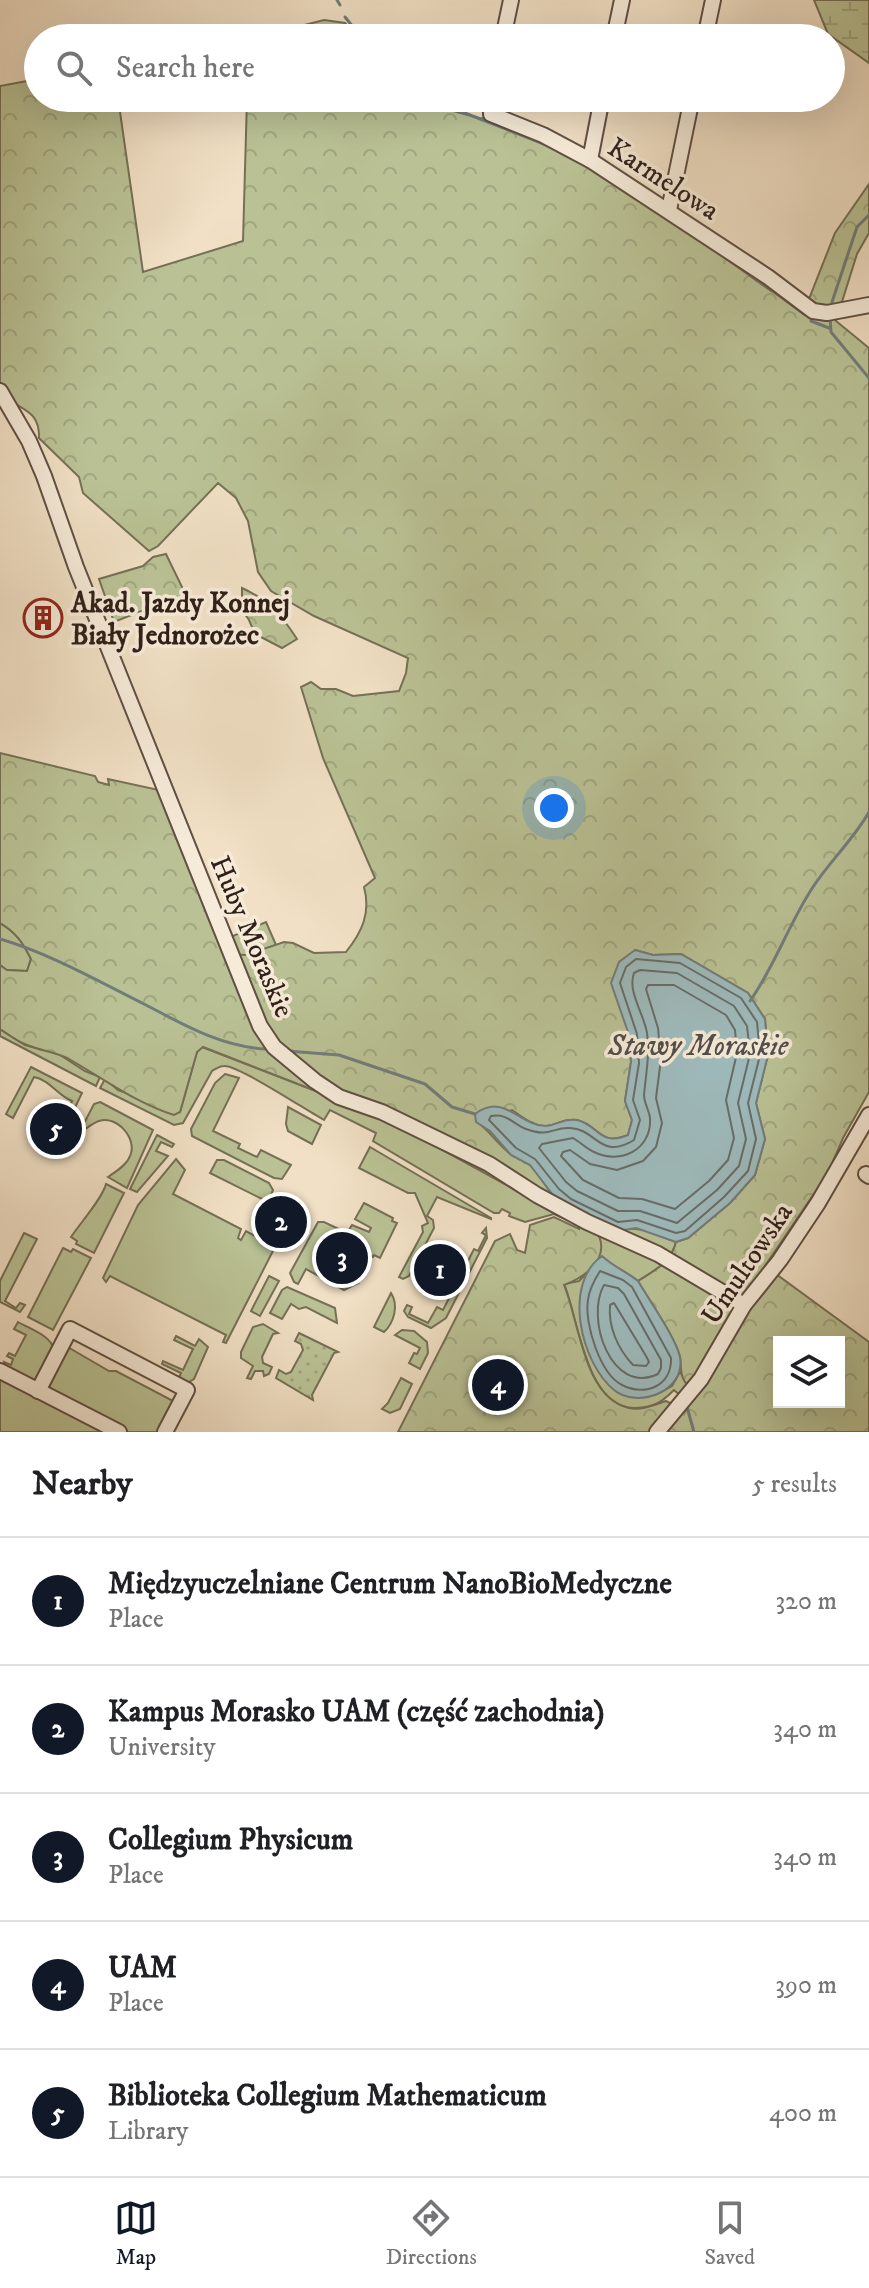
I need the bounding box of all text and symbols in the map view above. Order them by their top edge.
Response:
search box [24,24,845,112]
icon: search [52,46,96,90]
text: Search here [116,50,255,87]
street label: Karmelowa [601,130,726,228]
place label: Akad. Jazdy Konnej Biały Jednorożec [70,586,290,653]
building icon: Akad. Jazdy Konnej Biały Jednorożec [22,597,64,639]
your location [534,788,574,828]
street label: Huby Moraskie [202,851,301,1023]
water label: Stawy Moraskie [607,1028,789,1065]
pin: 5 [30,1099,82,1159]
pin: 2 [255,1192,307,1252]
street label: Umultowska [694,1196,801,1331]
pin: 3 [316,1228,368,1288]
pin: 1 [414,1240,466,1300]
map controls [773,1336,845,1408]
button: layers [773,1336,845,1408]
pin: 4 [472,1355,524,1415]
text: Nearby [32,1463,133,1505]
text: 5 results [752,1468,837,1501]
text: Międzyuczelniane Centrum NanoBioMedyczne [108,1566,672,1603]
text: 1 [53,1585,63,1618]
text: 320 m [775,1585,837,1618]
text: Place [108,1603,164,1636]
text: Kampus Morasko UAM (część zachodnia) [108,1694,605,1731]
text: 2 [52,1713,64,1746]
text: 340 m [773,1713,837,1746]
text: University [108,1731,216,1764]
text: Collegium Physicum [108,1822,353,1859]
text: 3 [53,1841,63,1874]
text: 340 m [773,1841,837,1874]
text: Place [108,1859,164,1892]
text: UAM [108,1950,177,1987]
text: 4 [51,1969,65,2002]
text: 390 m [775,1969,837,2002]
text: Place [108,1987,164,2020]
text: Biblioteka Collegium Mathematicum [108,2078,547,2115]
text: 5 [52,2097,64,2130]
text: 400 m [769,2097,837,2130]
text: Library [108,2115,188,2148]
tab: Map [114,2196,158,2271]
tab: Directions [386,2196,477,2271]
tab: Saved [705,2196,755,2271]

